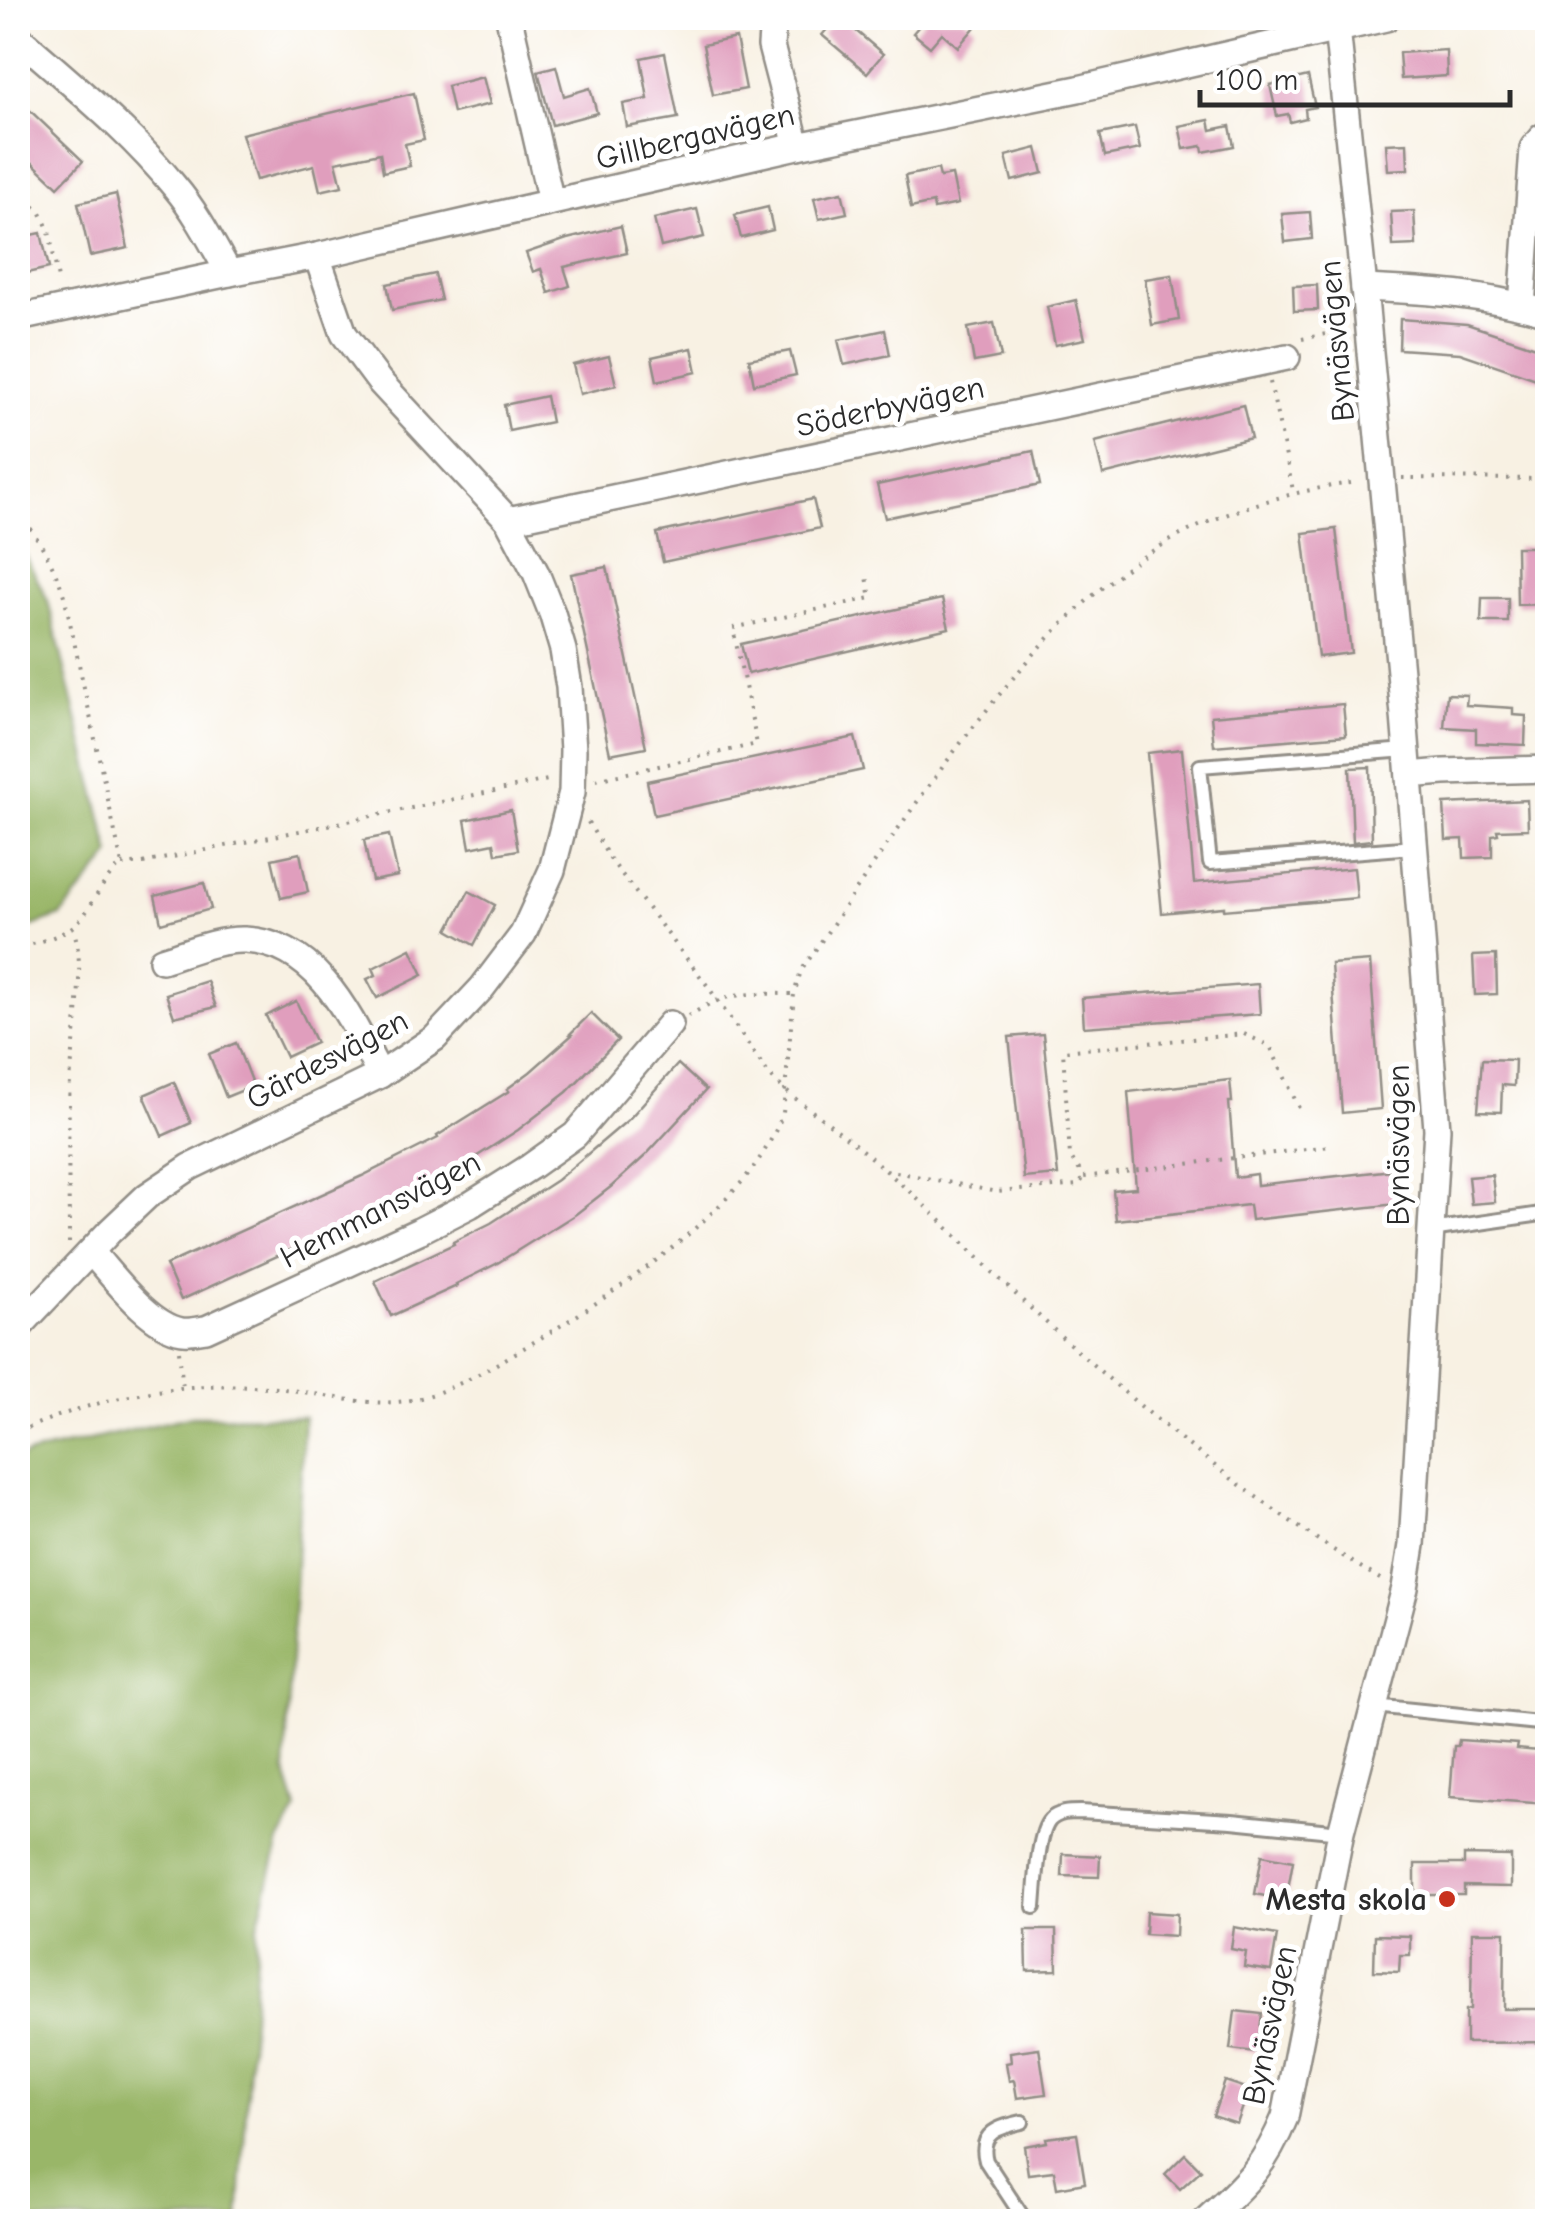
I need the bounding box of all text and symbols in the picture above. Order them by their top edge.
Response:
scale bar [1200,45,1510,107]
text: 100 m [1215,63,1298,98]
street label: Gillbergavägen [592,96,798,177]
street label: Bynäsvägen [1311,259,1362,423]
street label: Söderbyvägen [793,368,988,444]
street label: Gärdesvägen [240,1001,414,1117]
street label: Bynäsvägen [1380,1064,1417,1226]
street label: Hemmansvägen [274,1143,486,1276]
place label: Mesta skola [1265,1881,1427,1918]
marker: Mesta skola [1436,1888,1458,1910]
street label: Bynäsvägen [1235,1942,1304,2108]

